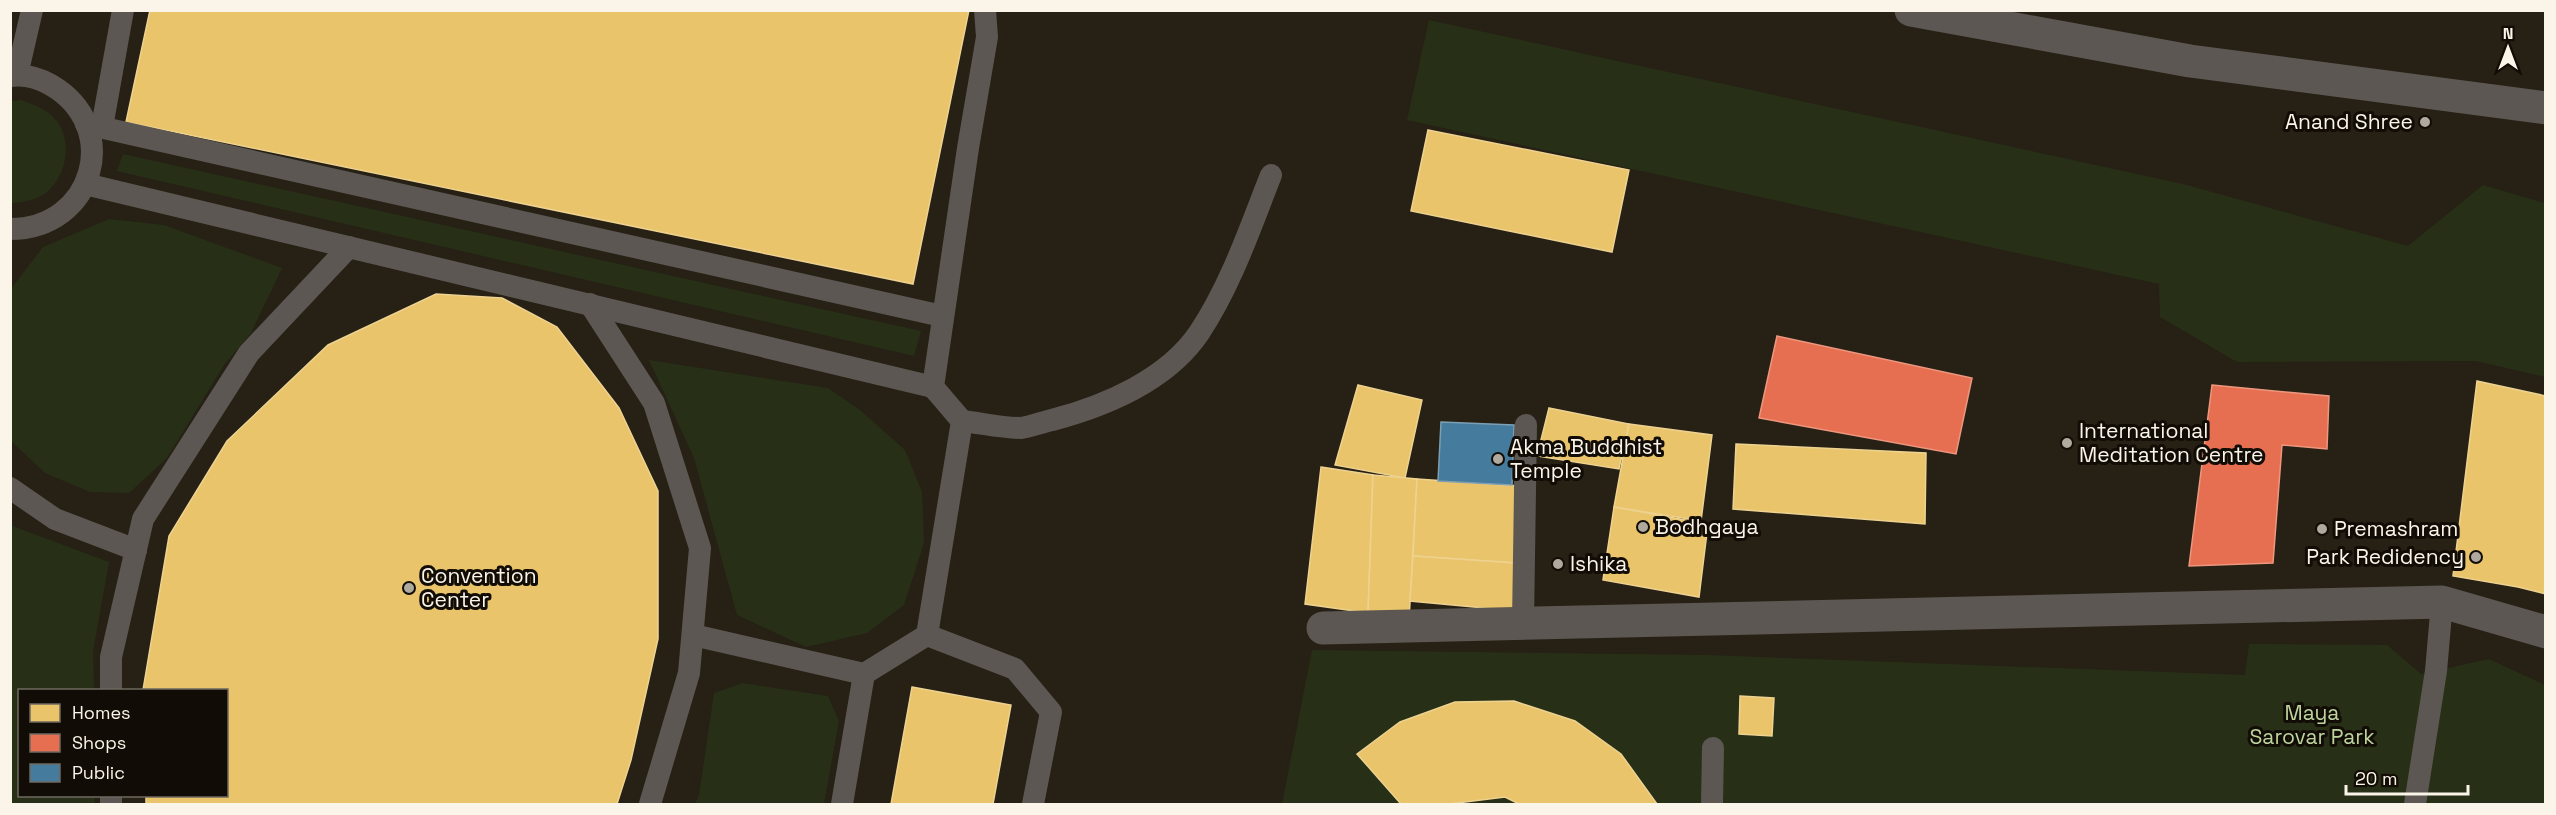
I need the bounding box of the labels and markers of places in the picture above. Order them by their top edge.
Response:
place label: Anand Shree [2285,108,2413,135]
marker: Anand Shree [2418,115,2432,129]
place label: International Meditation Centre [2079,417,2263,468]
place label: Akma Buddhist Temple [1510,433,1662,484]
marker: International Meditation Centre [2060,436,2074,450]
marker: Akma Buddhist Temple [1491,452,1505,466]
place label: Bodhgaya [1655,513,1758,540]
place label: Premashram [2334,515,2458,542]
marker: Bodhgaya [1636,520,1650,534]
marker: Premashram [2315,522,2329,536]
place label: Park Redidency [2306,543,2464,570]
place label: Ishika [1570,550,1627,577]
marker: Park Redidency [2469,550,2483,564]
marker: Ishika [1551,557,1565,571]
place label: Convention Center [421,562,537,613]
marker: Convention Center [402,581,416,595]

